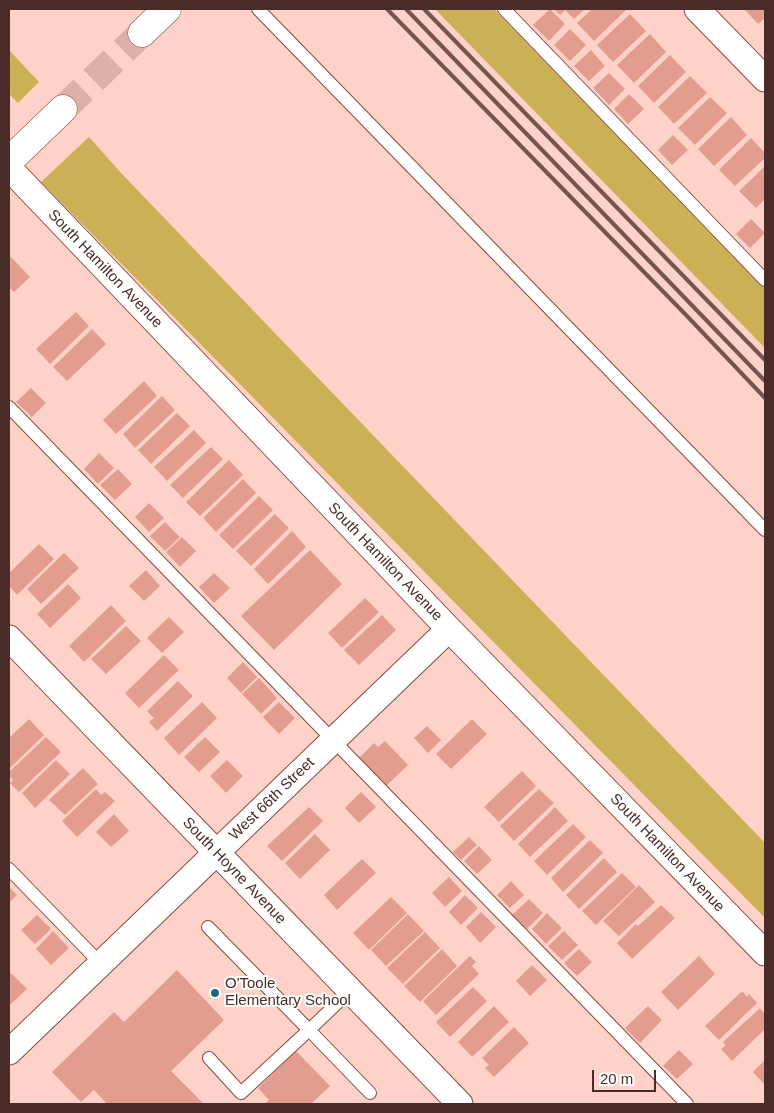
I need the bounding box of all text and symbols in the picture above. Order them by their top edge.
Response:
street label: South Hamilton Avenue [44,206,166,332]
street label: South Hamilton Avenue [324,499,446,625]
street label: West 66th Street [226,754,318,844]
street label: South Hamilton Avenue [606,790,728,916]
street label: South Hoyne Avenue [178,814,290,928]
place label: O'Toole Elementary School [225,975,351,1010]
marker: O'Toole Elementary School [209,987,221,999]
scale bar [594,1060,658,1092]
text: 20 m [600,1070,633,1087]

